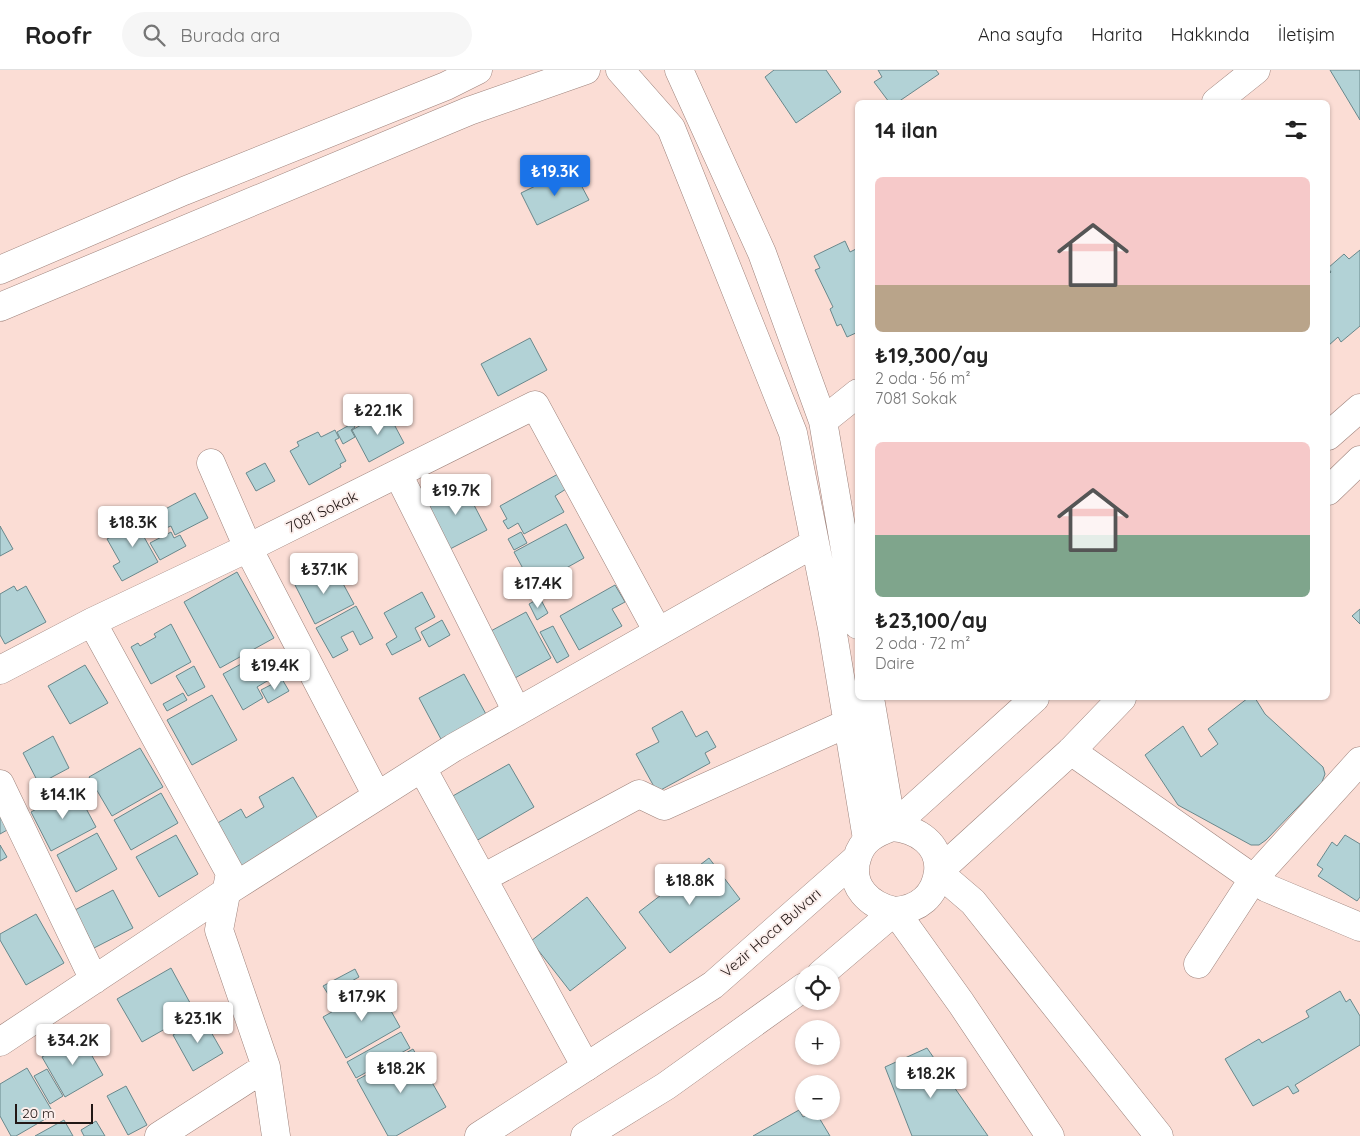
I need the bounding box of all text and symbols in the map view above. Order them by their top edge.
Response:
search box [122,12,472,57]
text: Roofr [25,20,92,50]
icon: search [140,21,168,49]
text: Burada ara [180,23,280,47]
text: Ana sayfa [978,23,1063,46]
text: Harita [1091,23,1143,46]
text: Hakkında [1171,23,1250,46]
text: İletişim [1278,23,1335,46]
icon: filters [1282,116,1310,144]
text: 14 ilan [875,117,938,143]
pin: ₺19.3K [514,154,596,197]
text: ₺19.3K [531,161,579,181]
icon: home [1048,210,1138,300]
text: ₺19,300/ay [875,342,988,368]
text: 2 oda · 56 m² [875,368,971,388]
text: 7081 Sokak [875,388,957,408]
pin: ₺22.1K [337,394,419,436]
text: ₺22.1K [354,400,402,420]
pin: ₺19.7K [415,474,497,516]
icon: home [1048,475,1138,565]
text: ₺19.7K [432,480,480,500]
street label: 7081 Sokak [283,486,361,537]
pin: ₺18.3K [92,506,174,548]
text: ₺18.3K [109,512,157,532]
pin: ₺37.1K [283,552,365,595]
text: ₺37.1K [301,559,347,579]
pin: ₺17.4K [497,566,579,609]
text: ₺17.4K [514,573,562,593]
text: ₺23,100/ay [875,607,987,633]
text: 2 oda · 72 m² [875,633,970,653]
pin: ₺19.4K [234,648,316,691]
text: Daire [875,653,914,673]
text: ₺19.4K [251,655,299,675]
pin: ₺14.1K [22,778,104,820]
text: ₺14.1K [40,784,86,804]
pin: ₺18.8K [649,864,731,906]
text: ₺18.8K [666,870,714,890]
street label: Vezir Hoca Bulvarı [717,884,825,981]
map controls [795,965,840,1120]
button: locate [795,965,840,1010]
pin: ₺17.9K [321,980,403,1022]
text: ₺17.9K [338,986,386,1006]
pin: ₺23.1K [157,1002,239,1044]
text: ₺23.1K [174,1008,222,1028]
button: + [795,1020,840,1065]
pin: ₺34.2K [32,1024,114,1066]
text: ₺34.2K [47,1030,99,1050]
pin: ₺18.2K [360,1052,442,1094]
pin: ₺18.2K [890,1056,972,1099]
text: ₺18.2K [377,1058,425,1078]
text: ₺18.2K [907,1063,955,1083]
button: − [795,1075,840,1120]
scale bar [15,1101,92,1124]
text: 20 m [22,1104,55,1122]

